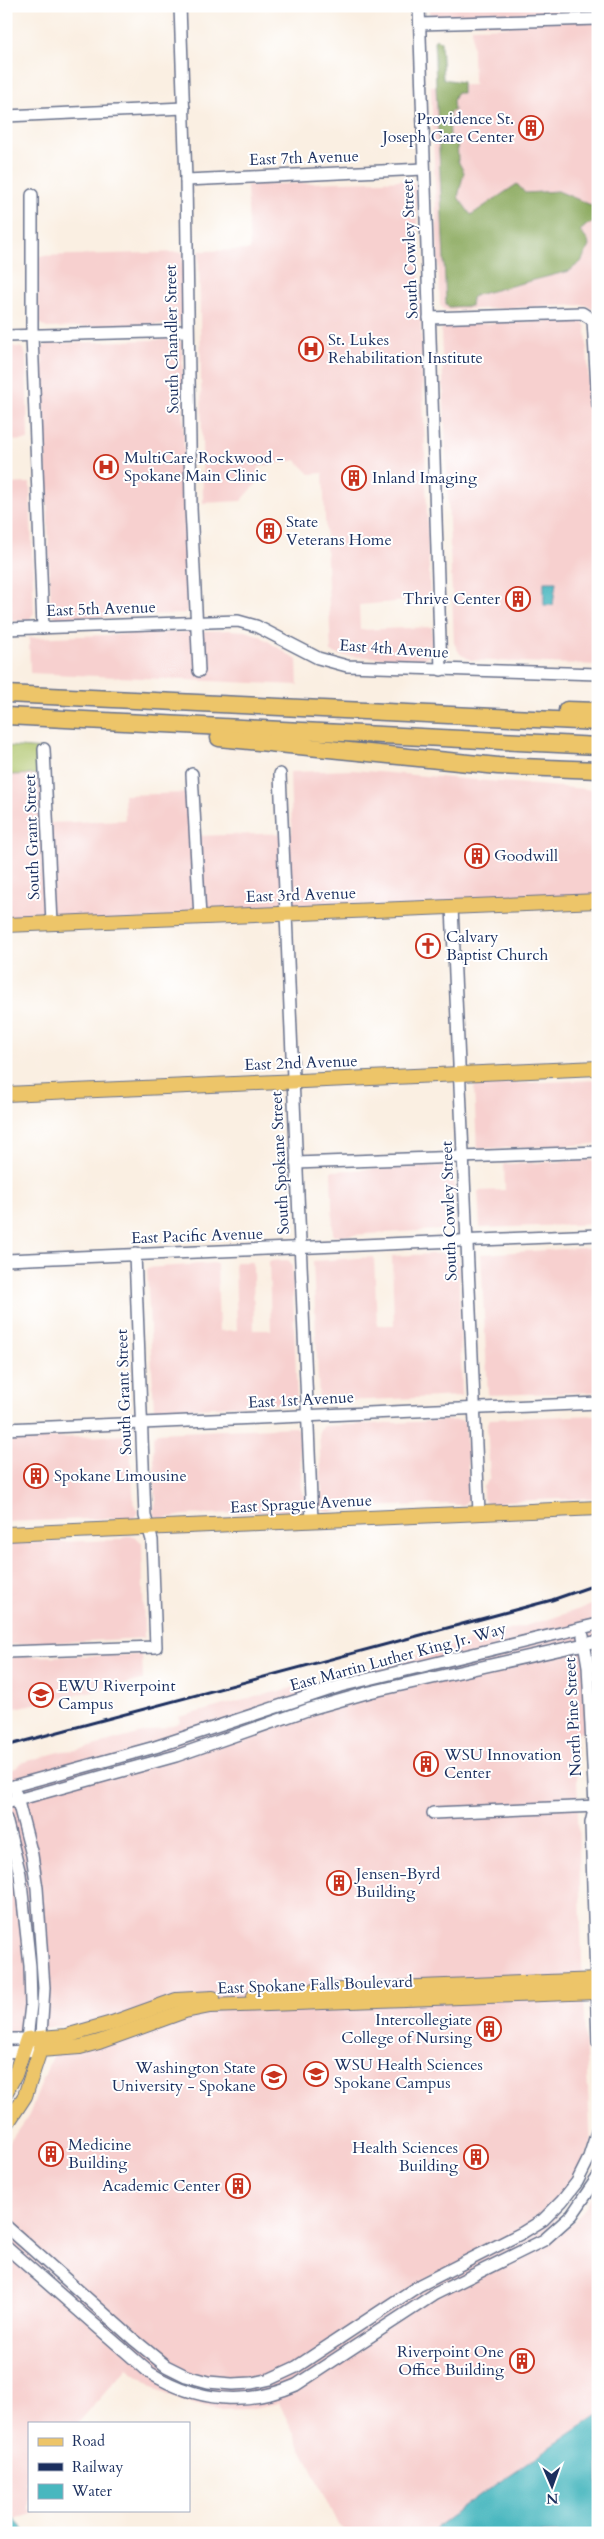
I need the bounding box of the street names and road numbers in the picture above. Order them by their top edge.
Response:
street label: East 7th Avenue [249,145,359,171]
street label: South Cowley Street [397,179,423,319]
street label: South Chandler Street [160,264,184,414]
street label: East 5th Avenue [46,596,156,622]
street label: East 4th Avenue [339,634,449,664]
street label: South Grant Street [19,774,45,900]
street label: East 3rd Avenue [246,882,356,908]
street label: East 2nd Avenue [244,1050,358,1076]
street label: South Spokane Street [265,1091,295,1235]
street label: South Cowley Street [436,1141,462,1281]
street label: East Pacific Avenue [131,1223,263,1249]
street label: South Grant Street [111,1329,137,1455]
street label: East 1st Avenue [247,1386,355,1414]
street label: East Sprague Avenue [230,1489,372,1519]
street label: East Martin Luther King Jr. Way [287,1617,509,1697]
street label: North Pine Street [559,1657,587,1777]
street label: East Spokane Falls Boulevard [217,1971,414,1999]

